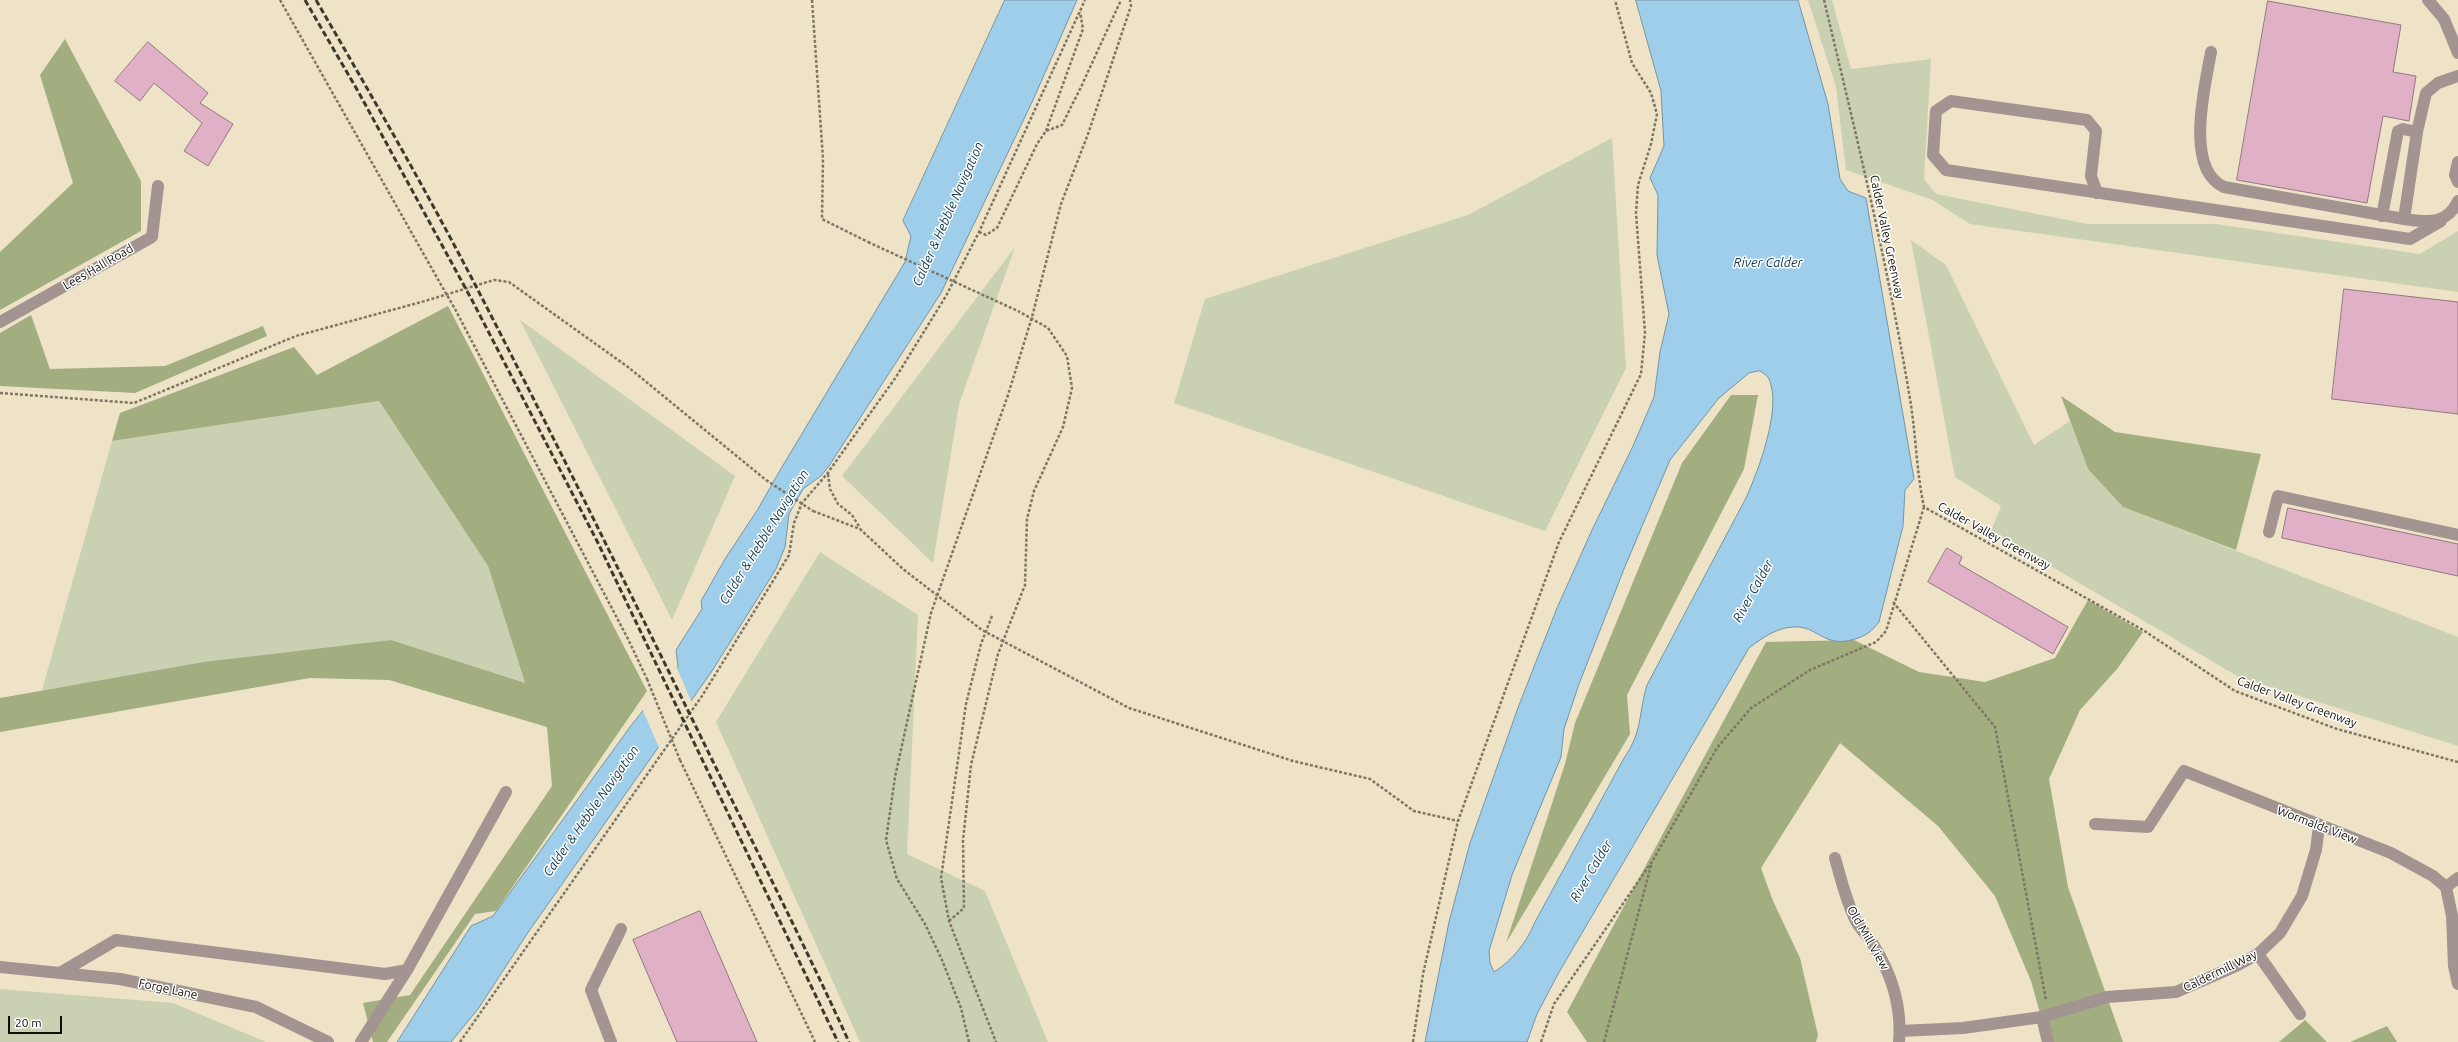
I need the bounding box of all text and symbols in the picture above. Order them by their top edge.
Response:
water label: Calder & Hebble Navigation [909,139,987,289]
street label: Calder Valley Greenway [1867,174,1907,300]
street label: Lees Hall Road [60,241,136,293]
water label: River Calder [1734,255,1802,271]
water label: Calder & Hebble Navigation [716,467,812,607]
street label: Calder Valley Greenway [1935,499,2053,573]
water label: River Calder [1729,557,1777,625]
street label: Calder Valley Greenway [2235,674,2359,730]
water label: Calder & Hebble Navigation [540,743,642,879]
street label: Wormalds View [2275,803,2359,847]
water label: River Calder [1567,837,1615,905]
street label: Old Mill View [1844,903,1892,973]
street label: Caldermill Way [2181,947,2259,995]
street label: Forge Lane [137,976,199,1002]
scale bar [10,1008,64,1034]
text: 20 m [15,1016,42,1029]

